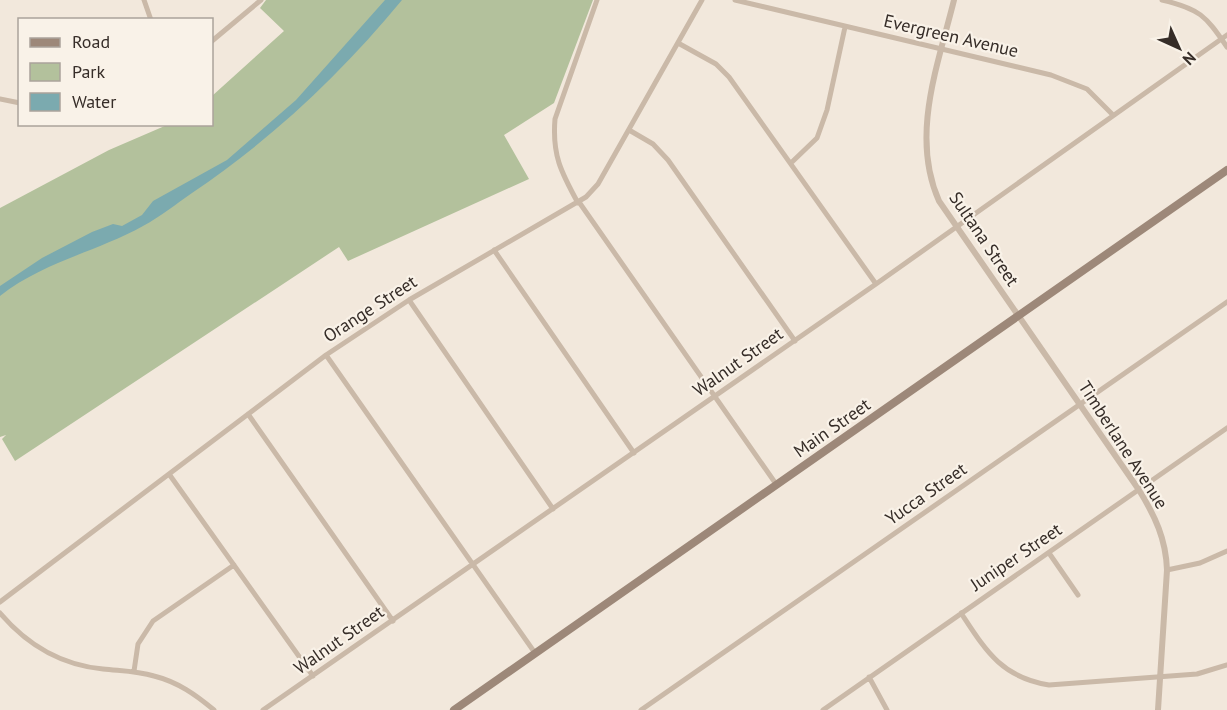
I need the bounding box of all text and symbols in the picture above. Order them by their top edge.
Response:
street label: Evergreen Avenue [882,9,1021,62]
legend [18,18,213,126]
north arrow [1149,18,1209,78]
text: Road [72,30,110,53]
text: N [1179,48,1200,69]
text: Park [72,60,105,83]
text: Water [72,90,116,113]
street label: Sultana Street [944,187,1024,290]
street label: Orange Street [319,270,421,347]
street label: Walnut Street [688,322,787,401]
street label: Timberlane Avenue [1073,376,1173,513]
street label: Main Street [789,393,875,462]
street label: Yucca Street [881,457,971,530]
street label: Juniper Street [965,518,1066,596]
street label: Walnut Street [289,600,388,679]

